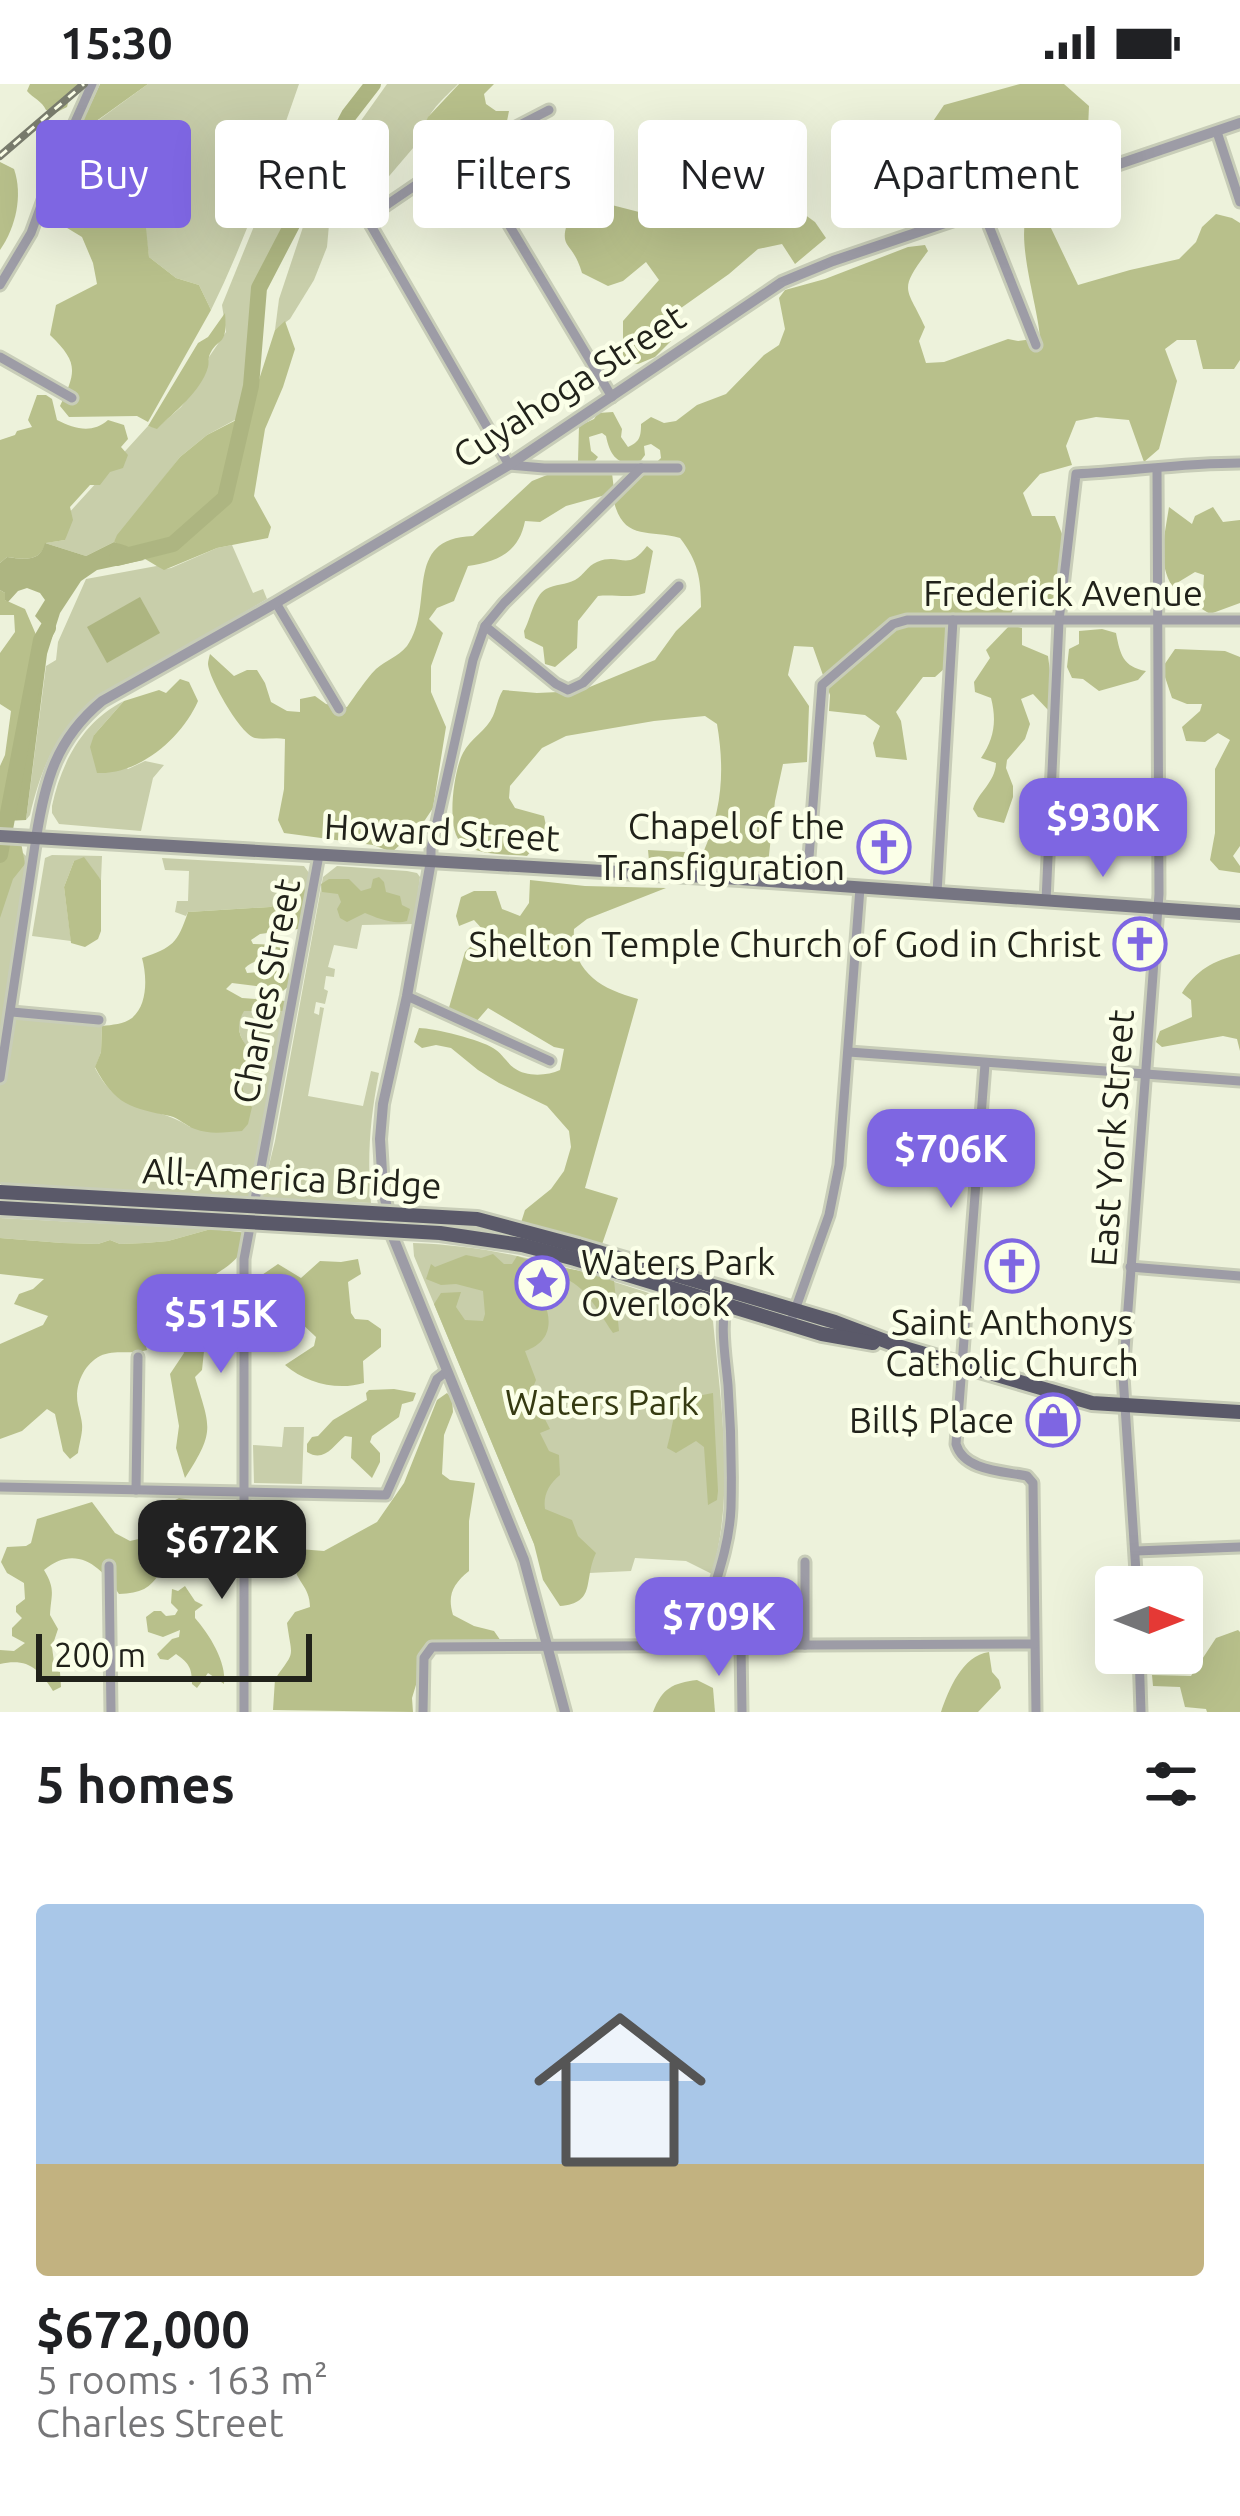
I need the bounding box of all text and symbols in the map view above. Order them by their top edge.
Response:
text: 15:30 [60,17,173,68]
chip: Buy [36,120,191,228]
chip: Rent [215,120,389,228]
chip: Filters [413,120,614,228]
chip: New [638,120,807,228]
chip: Apartment [831,120,1121,228]
street label: Cuyahoga Street [445,296,692,476]
street label: Frederick Avenue [923,572,1203,613]
pin: $930K [1019,778,1187,880]
text: $930K [1046,795,1160,838]
street label: Howard Street [323,805,561,858]
place label: Chapel of the Transfiguration [598,805,845,887]
church icon: Chapel of the Transfiguration [856,819,912,875]
street label: Charles Street [224,875,307,1107]
church icon: Shelton Temple Church of God in Christ [1112,916,1168,972]
place label: Shelton Temple Church of God in Christ [469,923,1101,964]
street label: East York Street [1082,1008,1141,1268]
pin: $706K [867,1109,1035,1211]
text: $706K [894,1126,1008,1169]
street label: All-America Bridge [141,1149,443,1206]
church icon: Saint Anthonys Catholic Church [984,1238,1040,1294]
place label: Waters Park Overlook [581,1241,775,1323]
place icon: Waters Park Overlook [514,1255,570,1311]
pin: $515K [137,1274,305,1376]
text: $515K [164,1291,278,1334]
place label: Saint Anthonys Catholic Church [885,1301,1139,1383]
park label: Waters Park [505,1381,699,1422]
shop icon: Bill$ Place [1025,1392,1081,1448]
place label: Bill$ Place [849,1399,1014,1440]
pin: $672K [138,1500,306,1602]
text: $672K [165,1517,279,1560]
north arrow [1095,1566,1203,1674]
map controls [1095,1566,1203,1674]
pin: $709K [635,1577,803,1679]
text: $709K [662,1594,776,1637]
scale bar [36,1628,312,1681]
text: 200 m [54,1636,146,1673]
icon: filters [1138,1751,1204,1817]
text: 5 homes [36,1755,235,1813]
icon: home [512,1982,728,2198]
text: $672,000 [36,2300,250,2358]
text: 5 rooms · 163 m² [36,2358,328,2401]
text: Charles Street [36,2401,284,2444]

